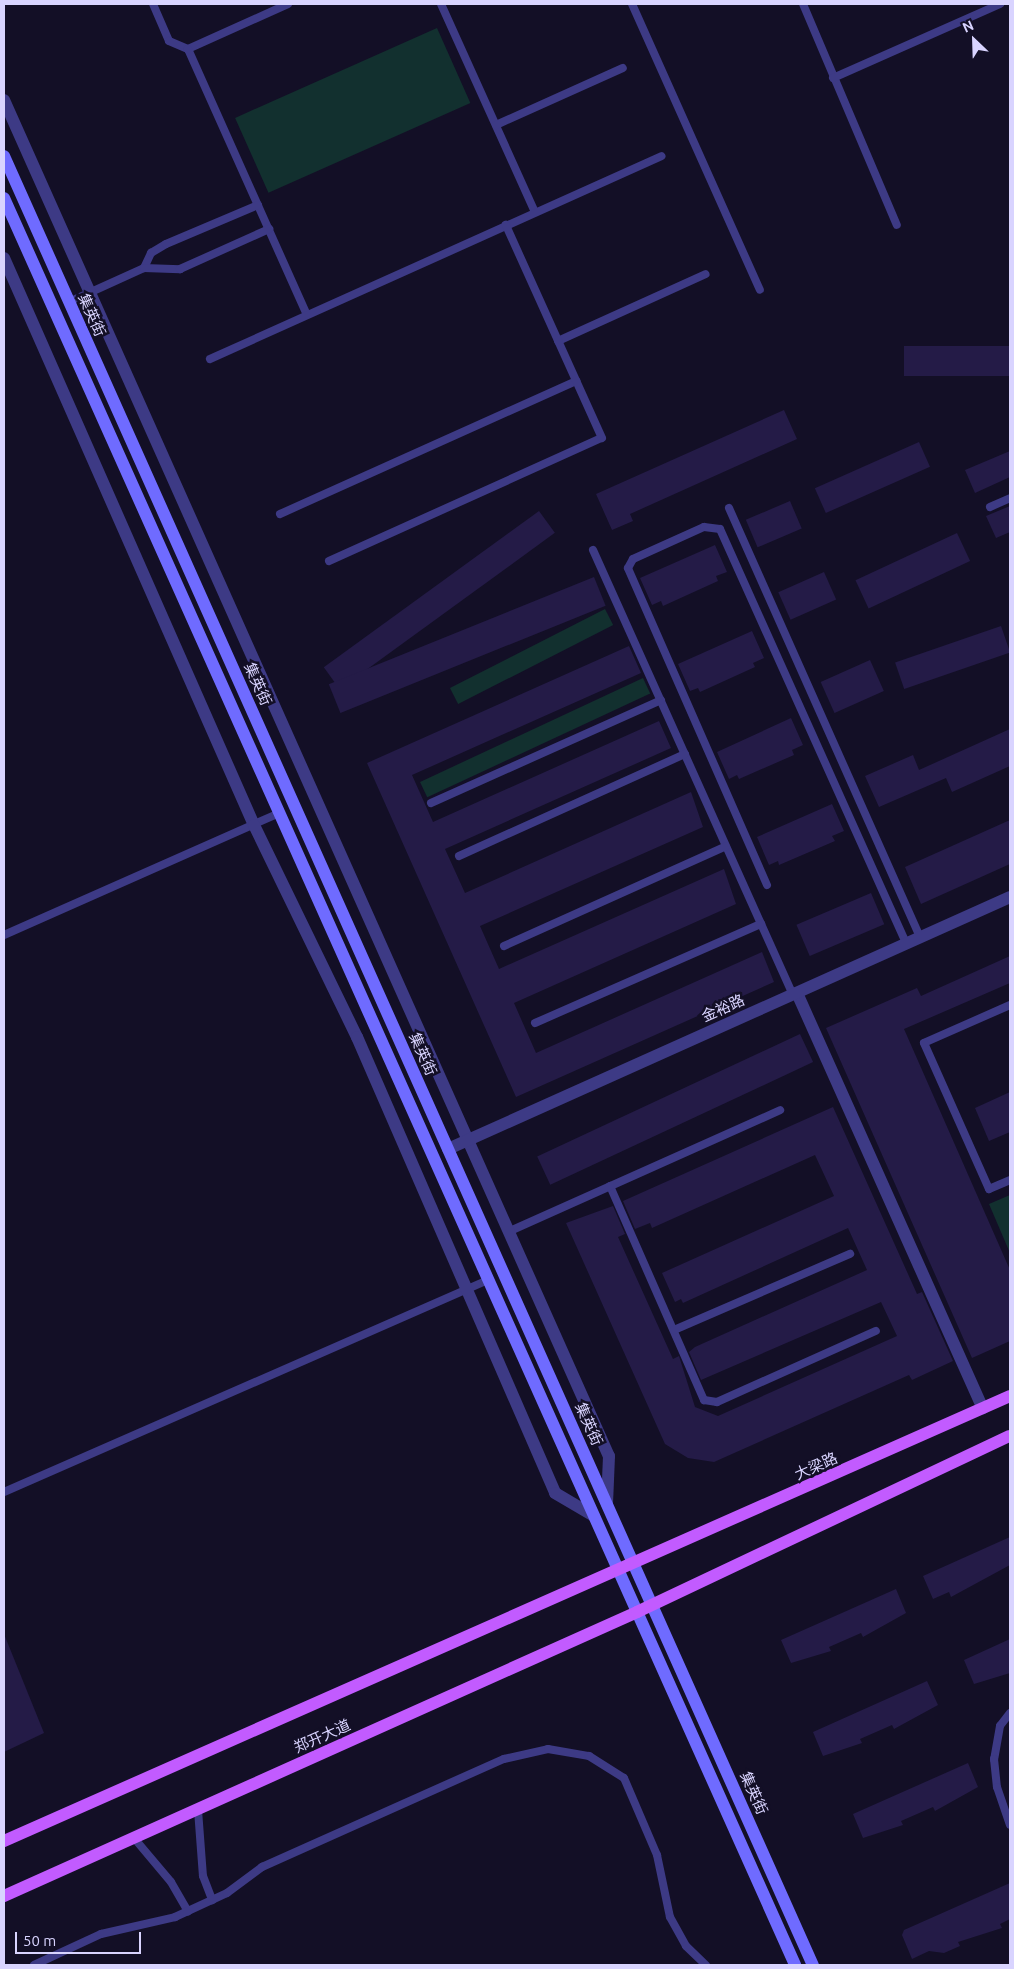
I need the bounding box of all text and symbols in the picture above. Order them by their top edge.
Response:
north arrow [949,15,999,65]
text: N [960,17,976,36]
street label: 集英街 [75,291,109,339]
street label: 集英街 [241,660,275,708]
street label: 金裕路 [699,991,747,1025]
street label: 集英街 [406,1030,440,1078]
street label: 集英街 [572,1400,606,1448]
street label: 大梁路 [792,1449,840,1483]
street label: 郑开大道 [291,1716,353,1756]
street label: 集英街 [737,1769,771,1817]
scale bar [18,1922,144,1954]
text: 50 m [23,1932,56,1949]

